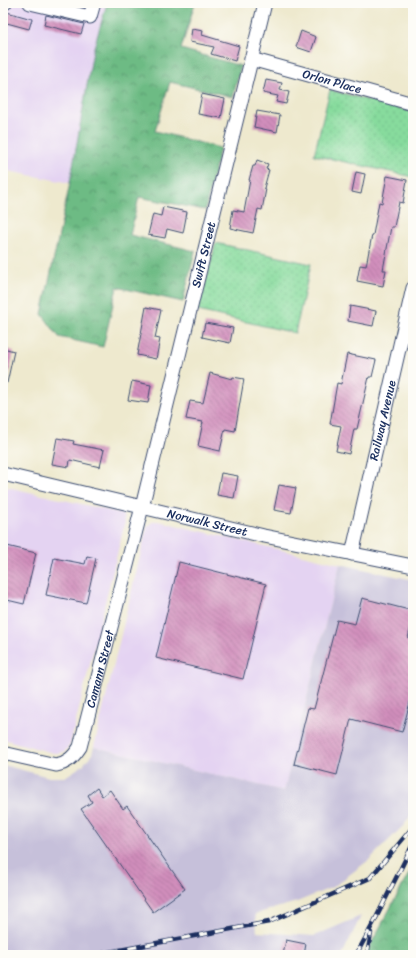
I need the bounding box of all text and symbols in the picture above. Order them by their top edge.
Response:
street label: Orlon Place [300,63,364,100]
street label: Swift Street [185,219,222,290]
street label: Railway Avenue [363,378,403,463]
street label: Norwalk Street [165,502,250,543]
street label: Camann Street [80,626,121,710]

